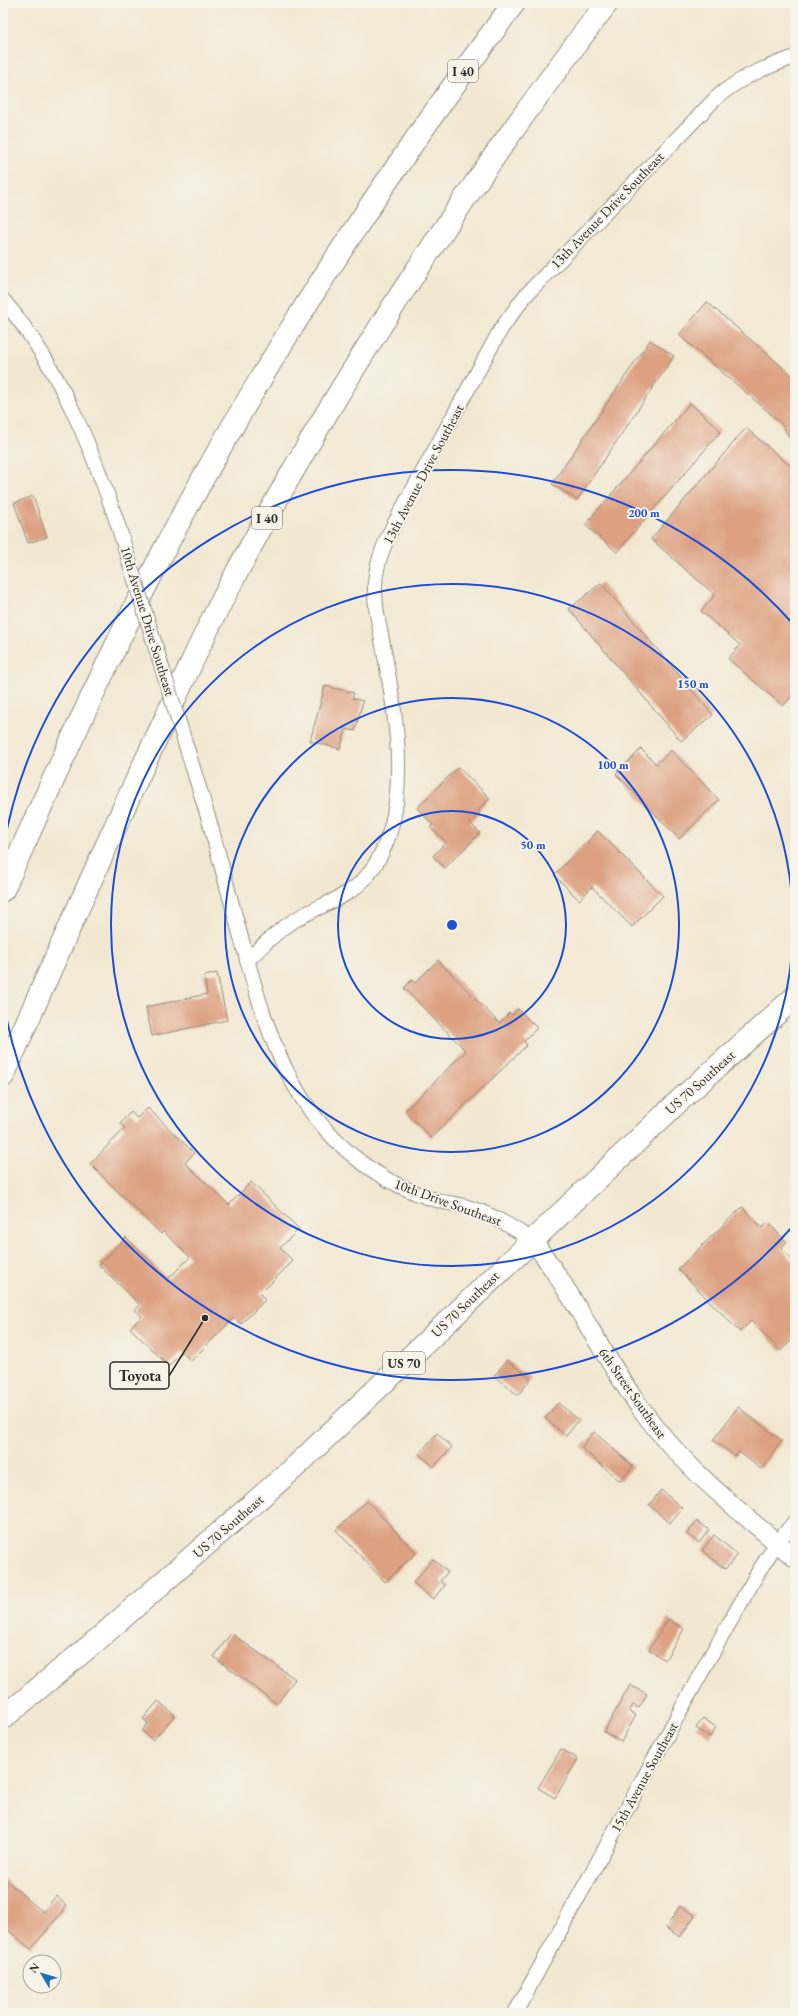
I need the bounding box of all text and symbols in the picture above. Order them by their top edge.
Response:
road number: I 40 [448,60,478,82]
street label: 13th Avenue Drive Southeast [546,147,668,272]
street label: 13th Avenue Drive Southeast [378,400,468,547]
text: 200 m [628,505,660,521]
road number: I 40 [252,507,282,529]
street label: 10th Avenue Drive Southeast [117,544,180,699]
text: 150 m [677,676,709,692]
text: 100 m [597,757,629,773]
text: 50 m [520,837,546,853]
centre of rings [445,918,459,932]
street label: US 70 Southeast [661,1045,739,1118]
street label: 10th Drive Southeast [392,1174,505,1230]
street label: US 70 Southeast [427,1266,503,1341]
street label: 6th Street Southeast [595,1344,671,1443]
road number: US 70 [383,1352,425,1374]
callout: Toyota [110,1362,169,1389]
text: Toyota [119,1366,162,1385]
street label: US 70 Southeast [189,1490,268,1562]
street label: 15th Avenue Southeast [606,1718,682,1835]
north arrow [22,1954,62,1994]
text: N [26,1960,42,1976]

